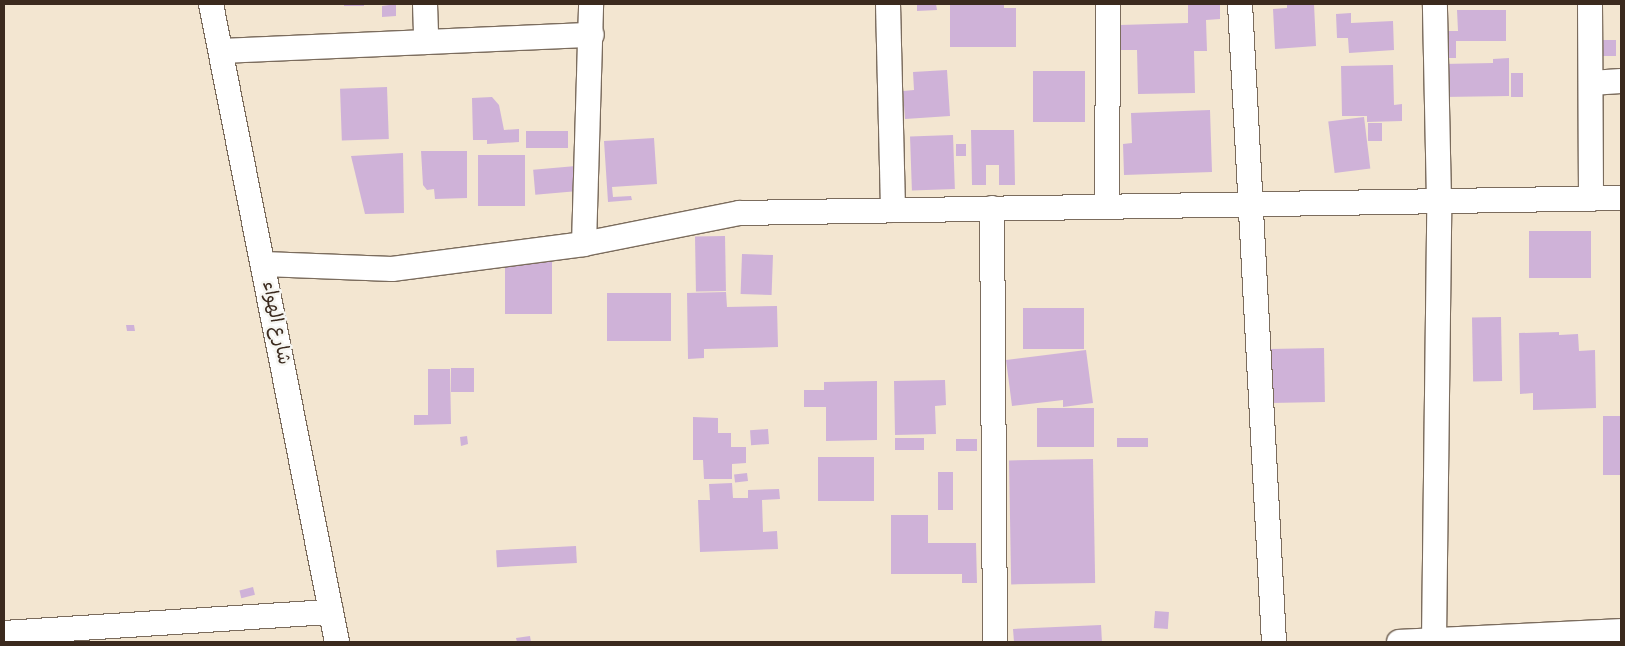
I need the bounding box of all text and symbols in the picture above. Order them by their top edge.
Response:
street label: شارع الهواء [257,279,295,367]

